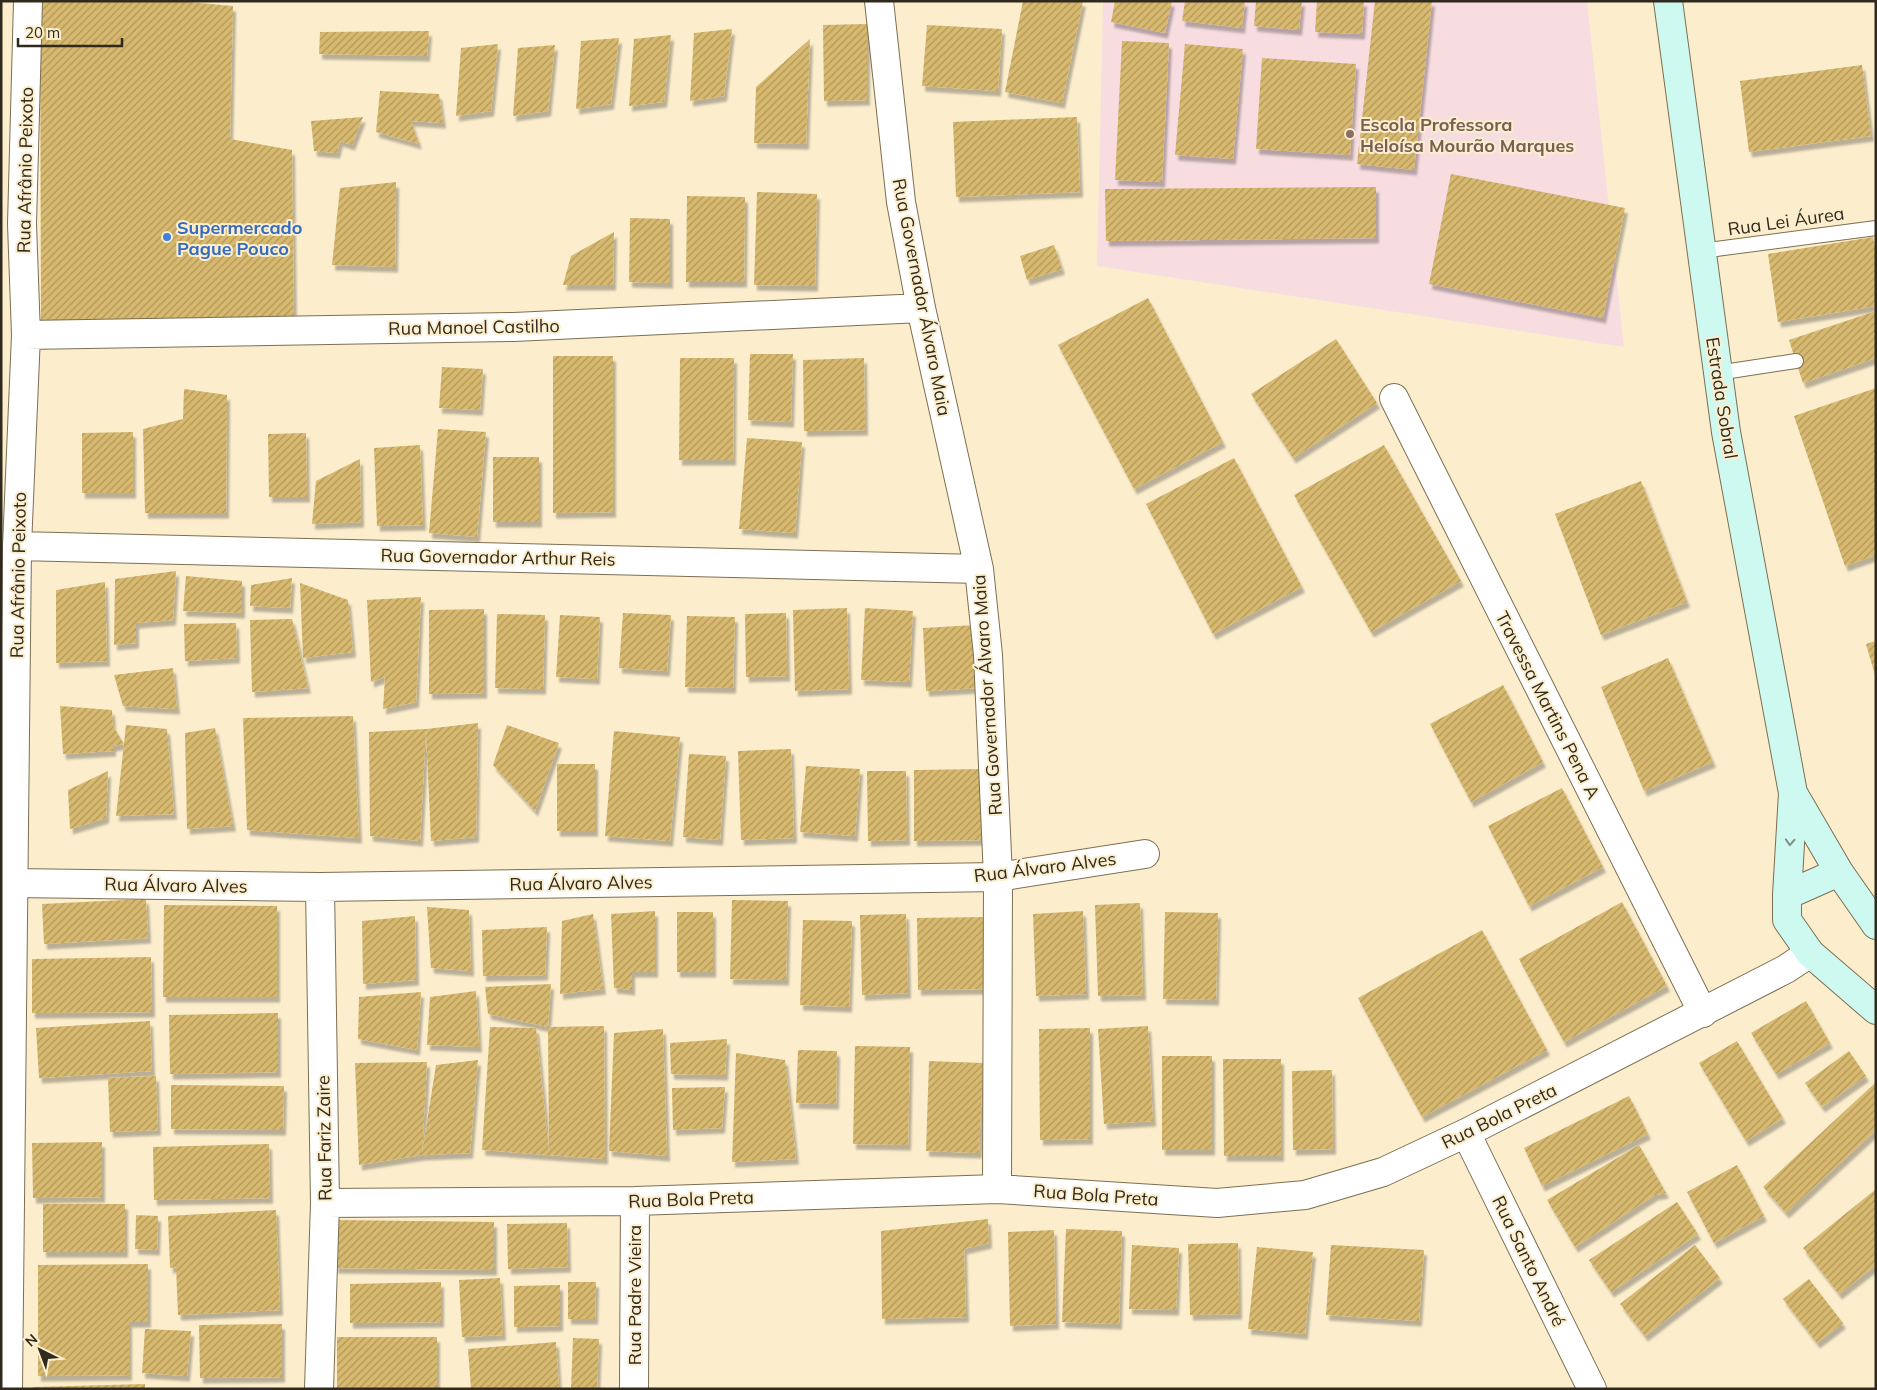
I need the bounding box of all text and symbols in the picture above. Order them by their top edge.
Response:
scale bar [18,15,121,47]
text: 20 m [25,23,60,42]
street label: Rua Afrânio Peixoto [12,87,38,253]
place label: Escola Professora Heloísa Mourão Marques [1360,113,1574,157]
marker: Escola Professora Heloísa Mourão Marques [1344,128,1356,140]
street label: Rua Governador Álvaro Maia [888,176,956,418]
street label: Rua Lei Áurea [1726,201,1846,241]
place label: Supermercado Pague Pouco [177,216,302,260]
marker: Supermercado Pague Pouco [161,231,173,243]
street label: Rua Manoel Castilho [388,314,560,340]
street label: Estrada Sobral [1701,335,1743,461]
street label: Rua Afrânio Peixoto [5,492,31,658]
street label: Rua Governador Arthur Reis [380,543,616,571]
street label: Rua Governador Álvaro Maia [967,574,1007,816]
street label: Travessa Martins Pena A [1491,607,1605,803]
one-way arrow [1784,838,1795,846]
street label: Rua Álvaro Alves [973,847,1117,887]
street label: Rua Álvaro Alves [509,870,653,896]
street label: Rua Álvaro Alves [104,872,248,898]
street label: Rua Fariz Zaire [311,1075,337,1201]
street label: Rua Bola Preta [1438,1078,1560,1154]
street label: Rua Bola Preta [1033,1179,1159,1211]
street label: Rua Bola Preta [628,1185,754,1213]
street label: Rua Santo André [1487,1192,1571,1330]
street label: Rua Padre Vieira [623,1225,646,1365]
north arrow [15,1325,65,1375]
text: N [21,1330,41,1351]

